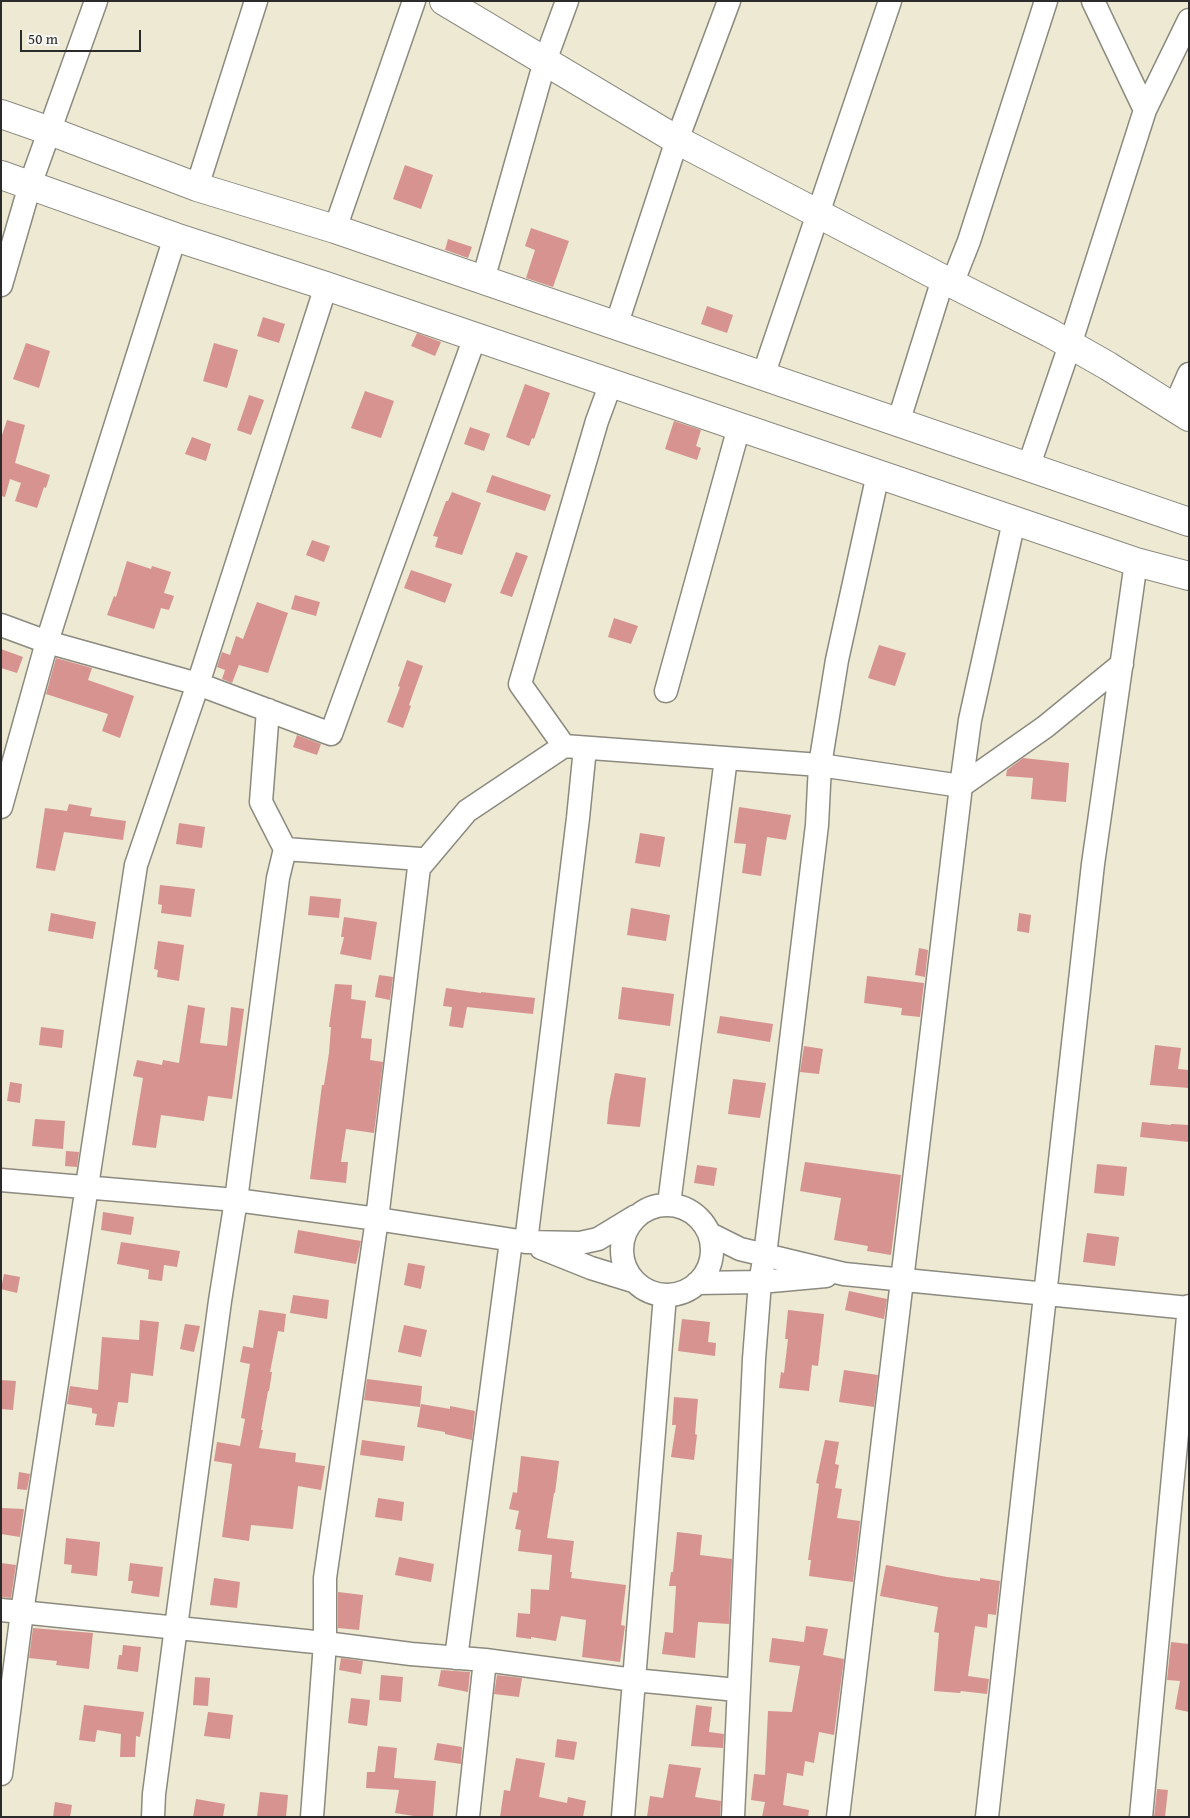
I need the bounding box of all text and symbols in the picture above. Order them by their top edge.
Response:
scale bar [22,20,144,52]
text: 50 m [28,28,58,49]

